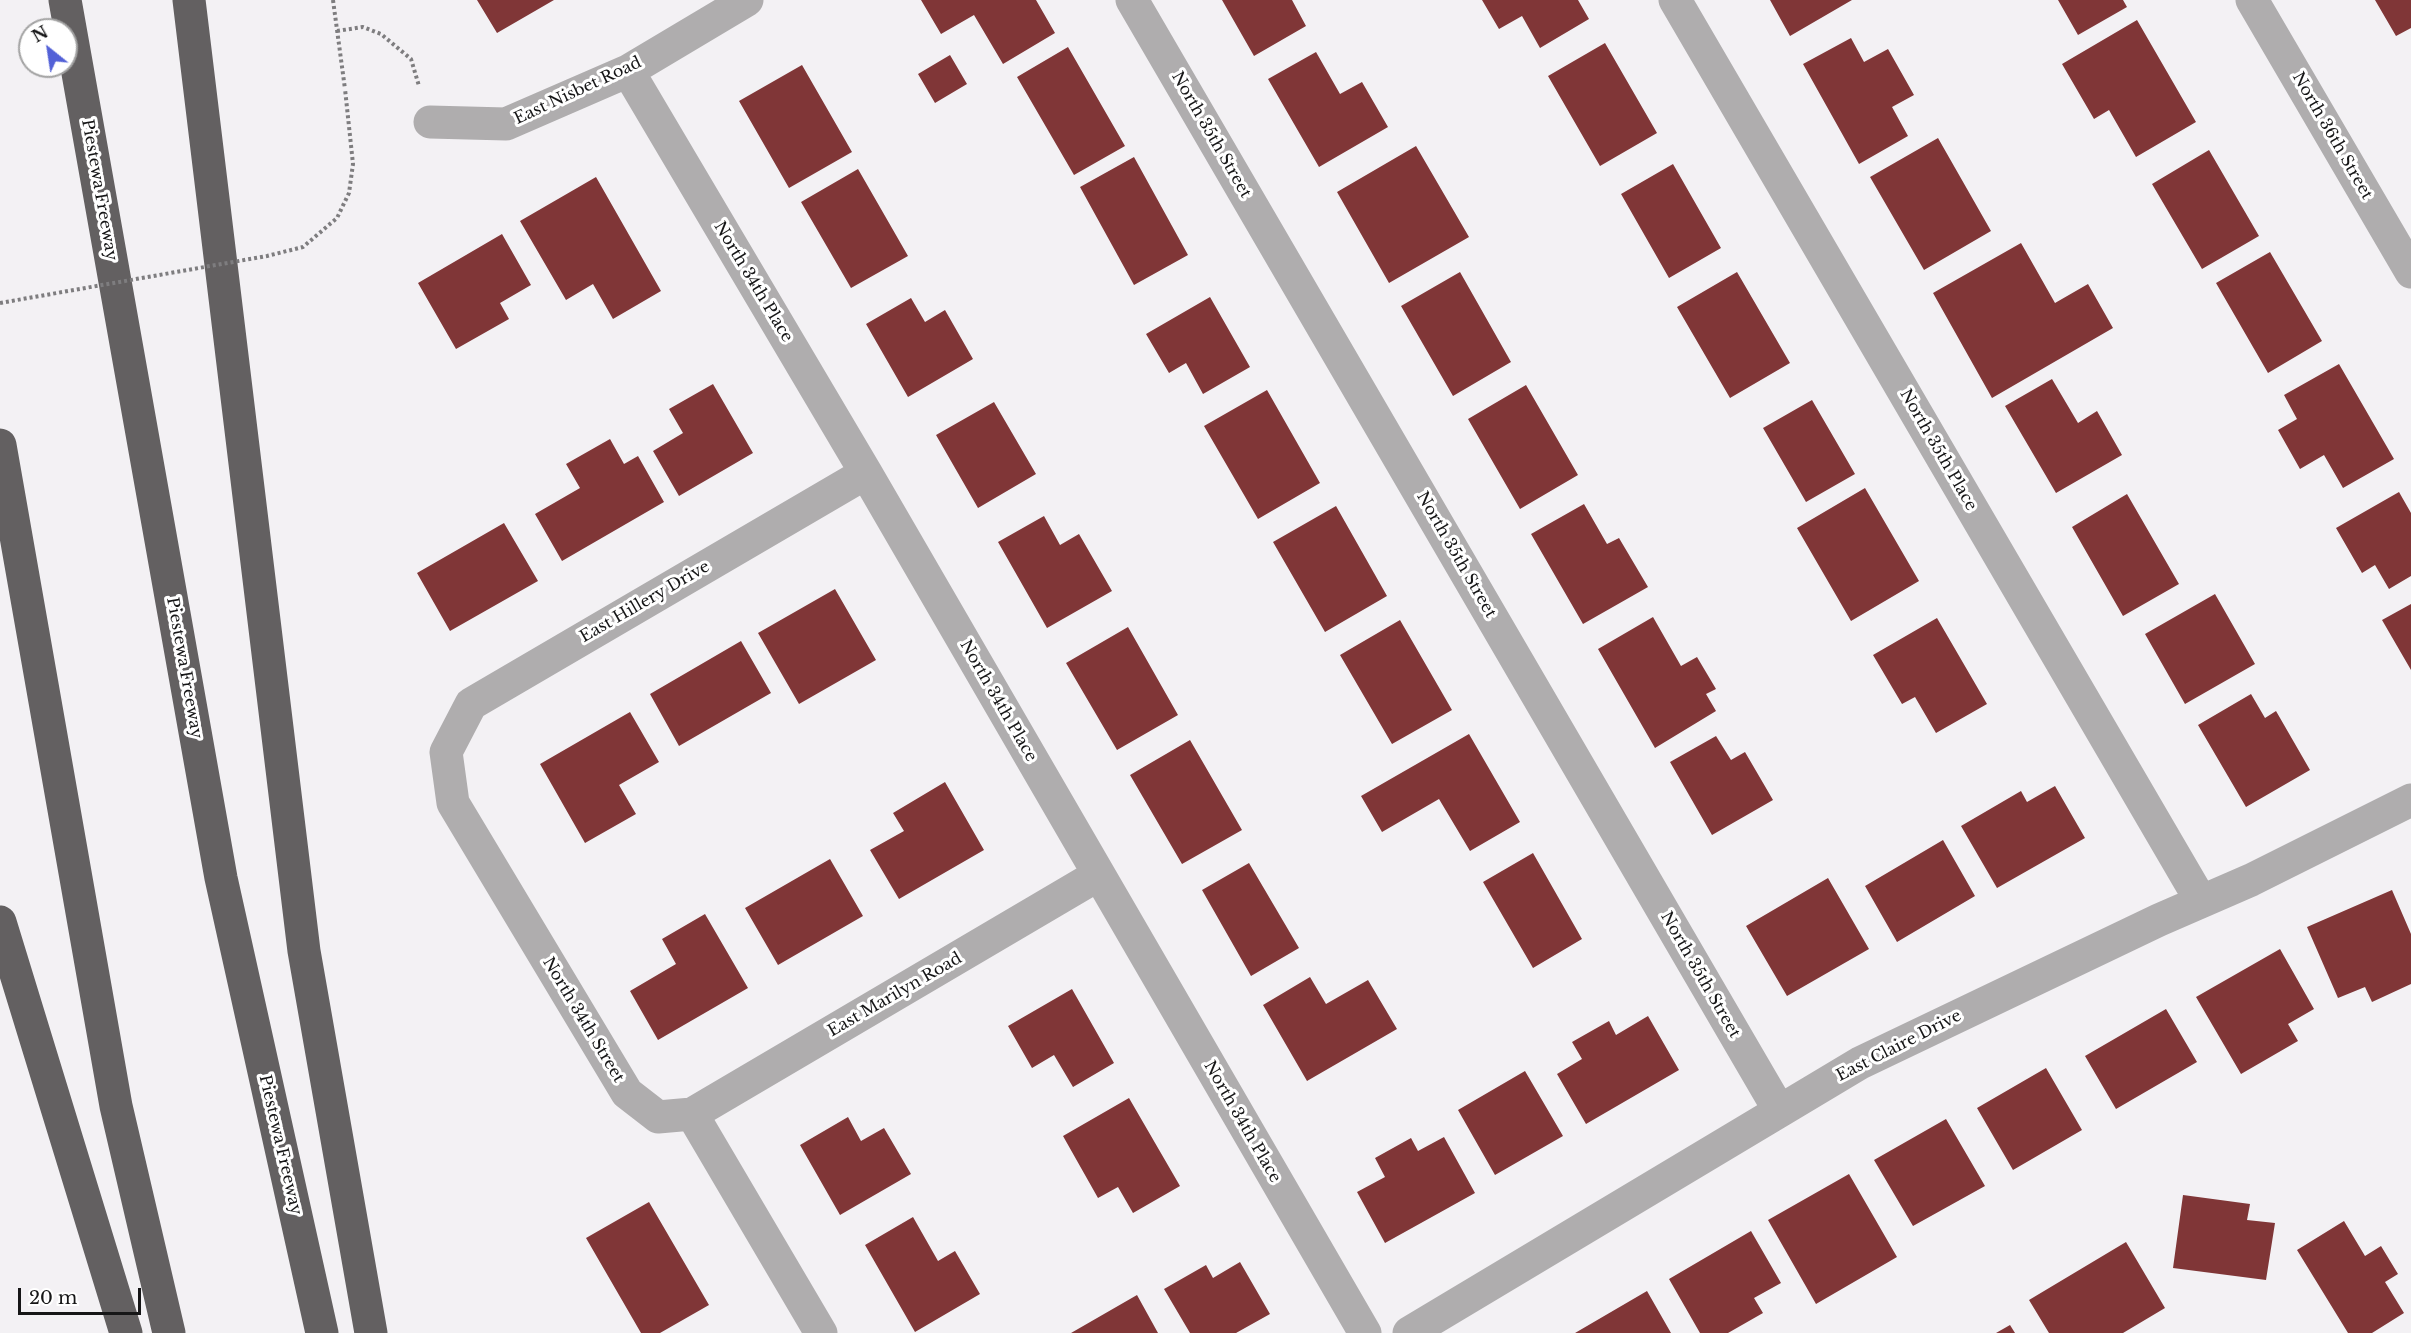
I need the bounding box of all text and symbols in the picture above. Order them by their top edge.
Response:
north arrow [18,18,78,78]
text: N [28,22,52,47]
street label: East Nisbet Road [511,53,645,129]
street label: North 35th Street [1167,69,1255,201]
street label: North 36th Street [2288,69,2376,203]
street label: Piestewa Freeway [77,118,121,262]
street label: North 34th Place [709,218,797,346]
street label: North 35th Place [1895,386,1981,514]
street label: North 35th Street [1412,489,1500,621]
street label: East Hillery Drive [577,557,713,647]
street label: Piestewa Freeway [162,596,206,740]
street label: North 34th Place [955,637,1041,765]
street label: North 35th Street [1656,909,1744,1041]
street label: East Marilyn Road [825,949,965,1041]
street label: North 34th Street [538,954,628,1086]
street label: East Claire Drive [1833,1006,1965,1086]
street label: North 34th Place [1199,1058,1285,1186]
street label: Piestewa Freeway [255,1073,305,1217]
scale bar [21,1276,144,1314]
text: 20 m [29,1287,77,1309]

